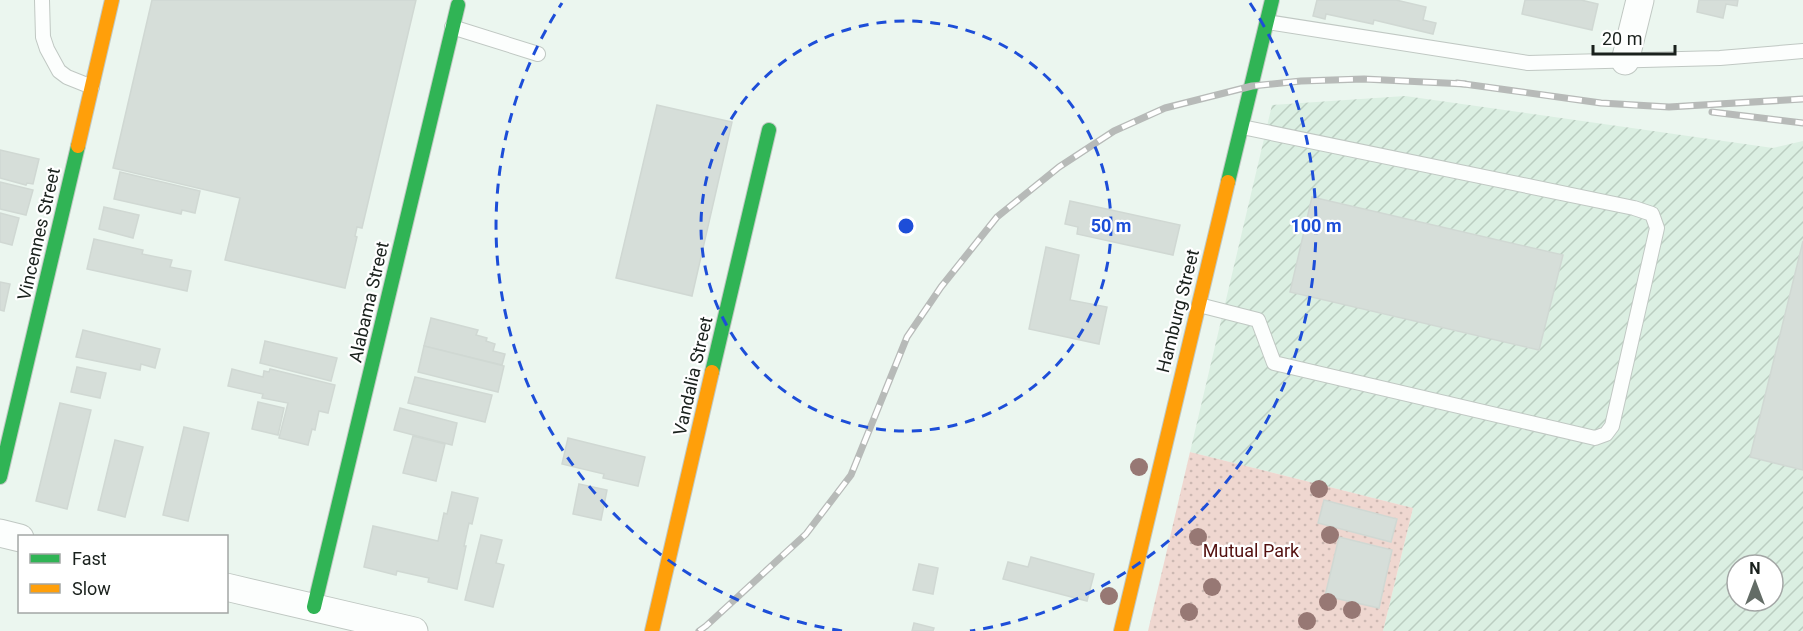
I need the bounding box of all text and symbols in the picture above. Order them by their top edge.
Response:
scale bar [1593,18,1676,56]
text: 20 m [1602,28,1642,49]
street label: Vincennes Street [13,165,64,302]
text: 50 m [1091,215,1131,236]
text: 100 m [1290,215,1342,236]
centre of rings [896,216,916,236]
street label: Alabama Street [344,239,393,364]
street label: Hamburg Street [1152,247,1203,375]
street label: Vandalia Street [669,314,716,437]
legend [18,535,228,613]
park label: Mutual Park [1203,540,1300,561]
text: Fast [72,548,107,569]
north arrow [1725,553,1785,613]
text: N [1749,559,1761,578]
text: Slow [72,578,111,599]

